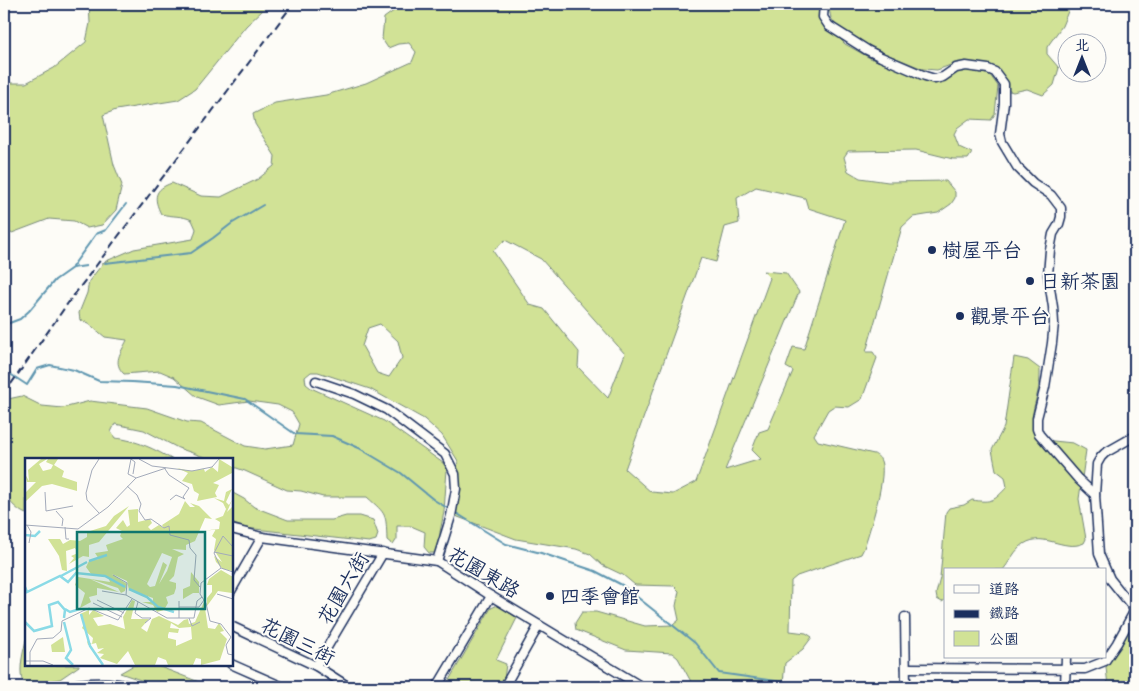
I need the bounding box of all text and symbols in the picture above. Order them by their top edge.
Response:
north arrow [1056,32,1106,82]
text: 北 [1075,37,1089,54]
place label: 樹屋平台 [942,238,1022,263]
marker: 樹屋平台 [926,244,938,256]
place label: 日新茶園 [1040,269,1120,294]
marker: 日新茶園 [1024,275,1036,287]
place label: 觀景平台 [970,304,1050,329]
marker: 觀景平台 [954,310,966,322]
inset map [25,458,232,666]
street label: 花園東路 [443,541,525,604]
street label: 花園六街 [312,548,375,629]
legend [944,568,1106,658]
text: 道路 [989,580,1019,599]
place label: 四季會館 [560,584,640,609]
marker: 四季會館 [544,590,556,602]
text: 鐵路 [989,604,1019,623]
street label: 花園三街 [256,612,339,671]
text: 公園 [989,630,1019,649]

